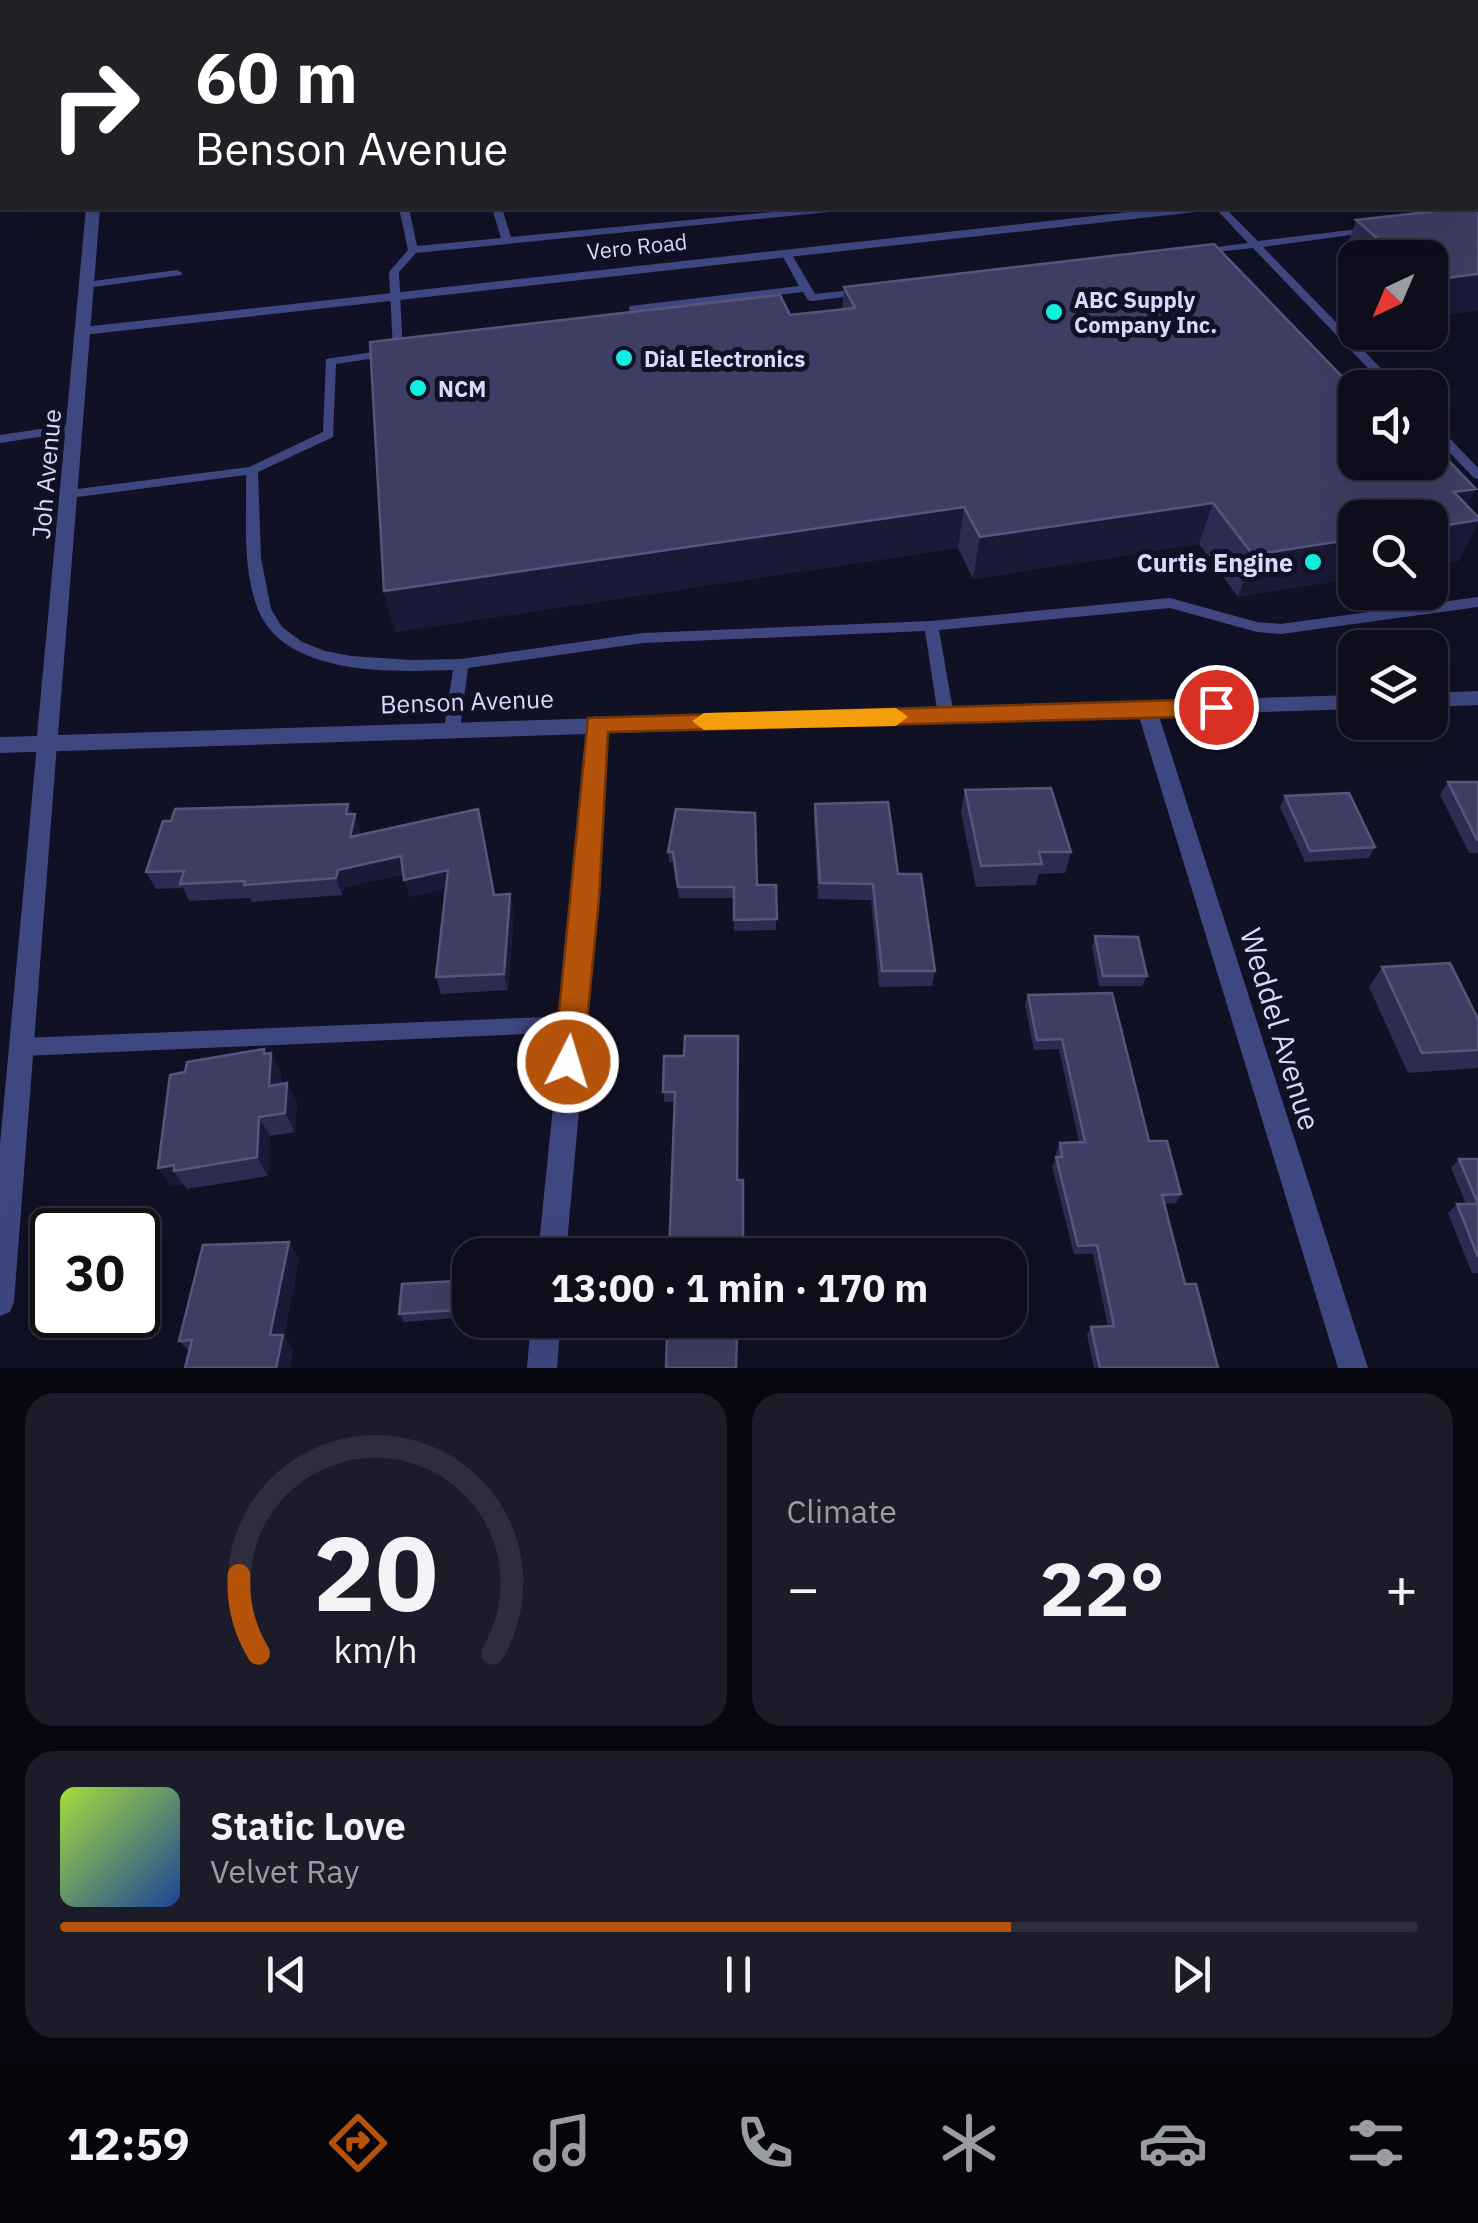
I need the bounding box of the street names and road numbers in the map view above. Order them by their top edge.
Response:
street label: Vero Road [585,226,689,266]
street label: Joh Avenue [24,408,68,540]
street label: Benson Avenue [379,681,555,721]
street label: Weddel Avenue [1232,923,1330,1135]

